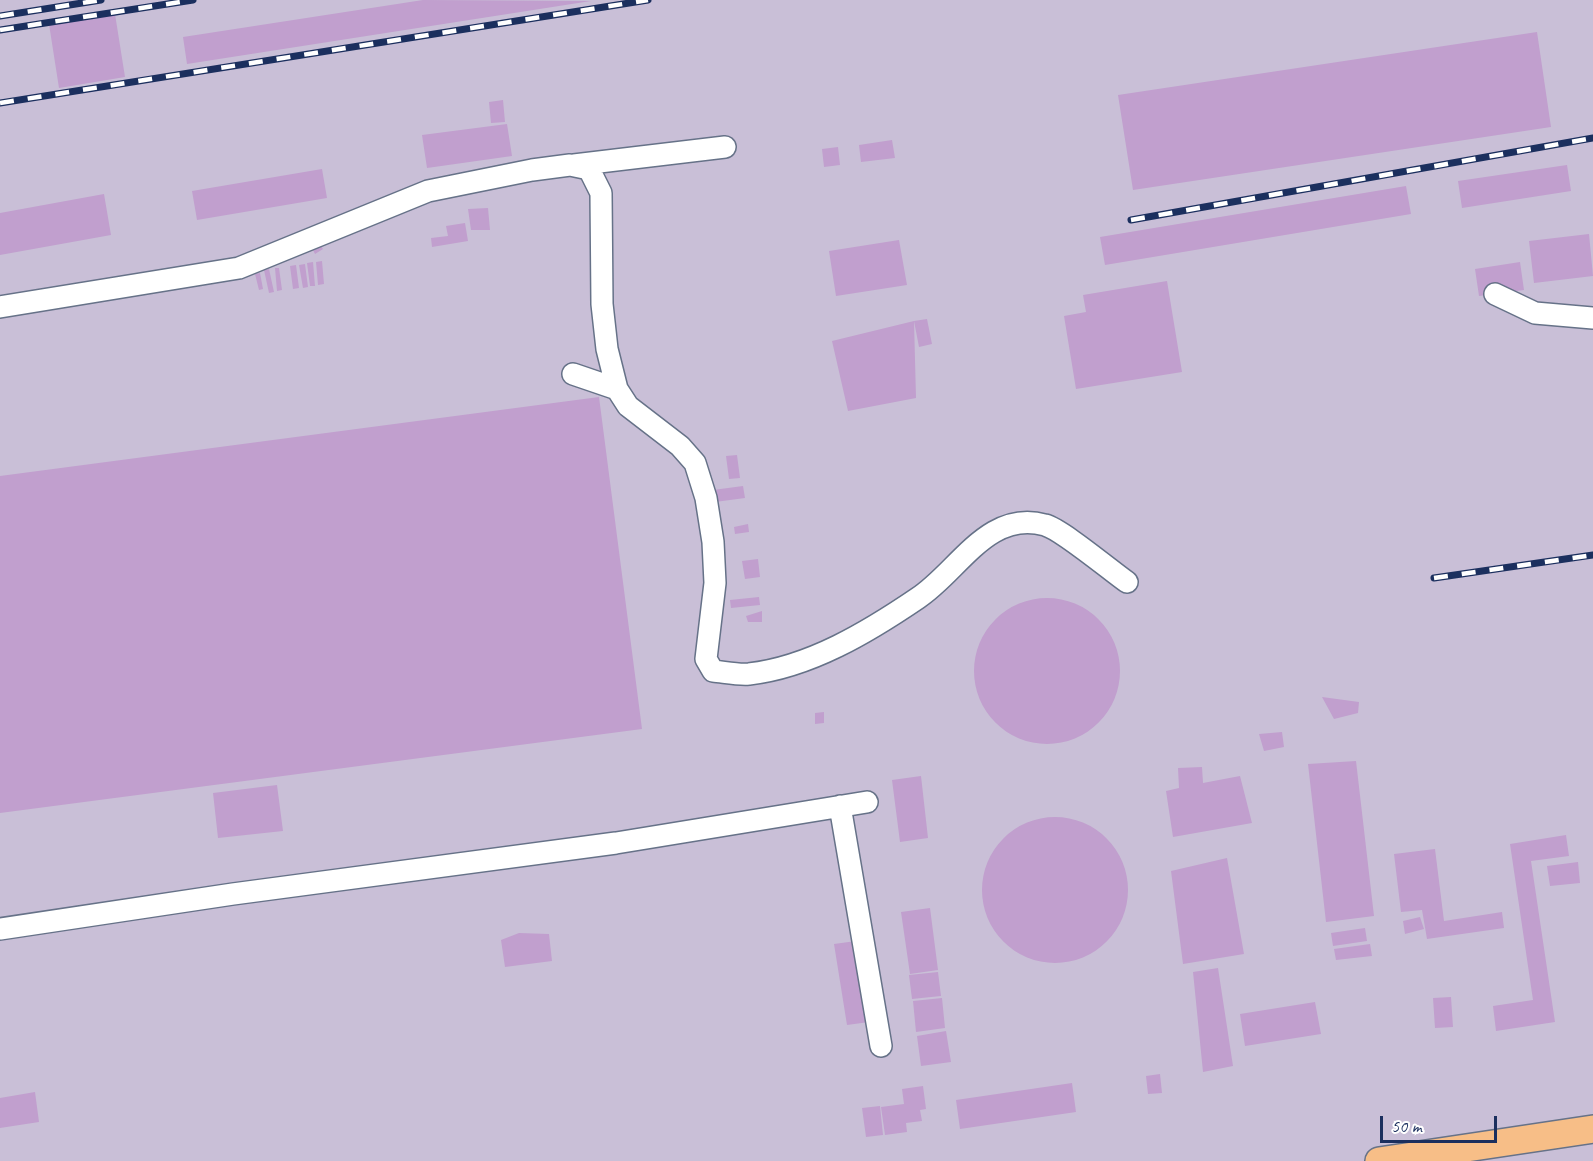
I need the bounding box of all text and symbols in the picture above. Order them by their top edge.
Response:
scale bar [1383,1104,1500,1142]
text: 50 m [1391,1115,1422,1137]

